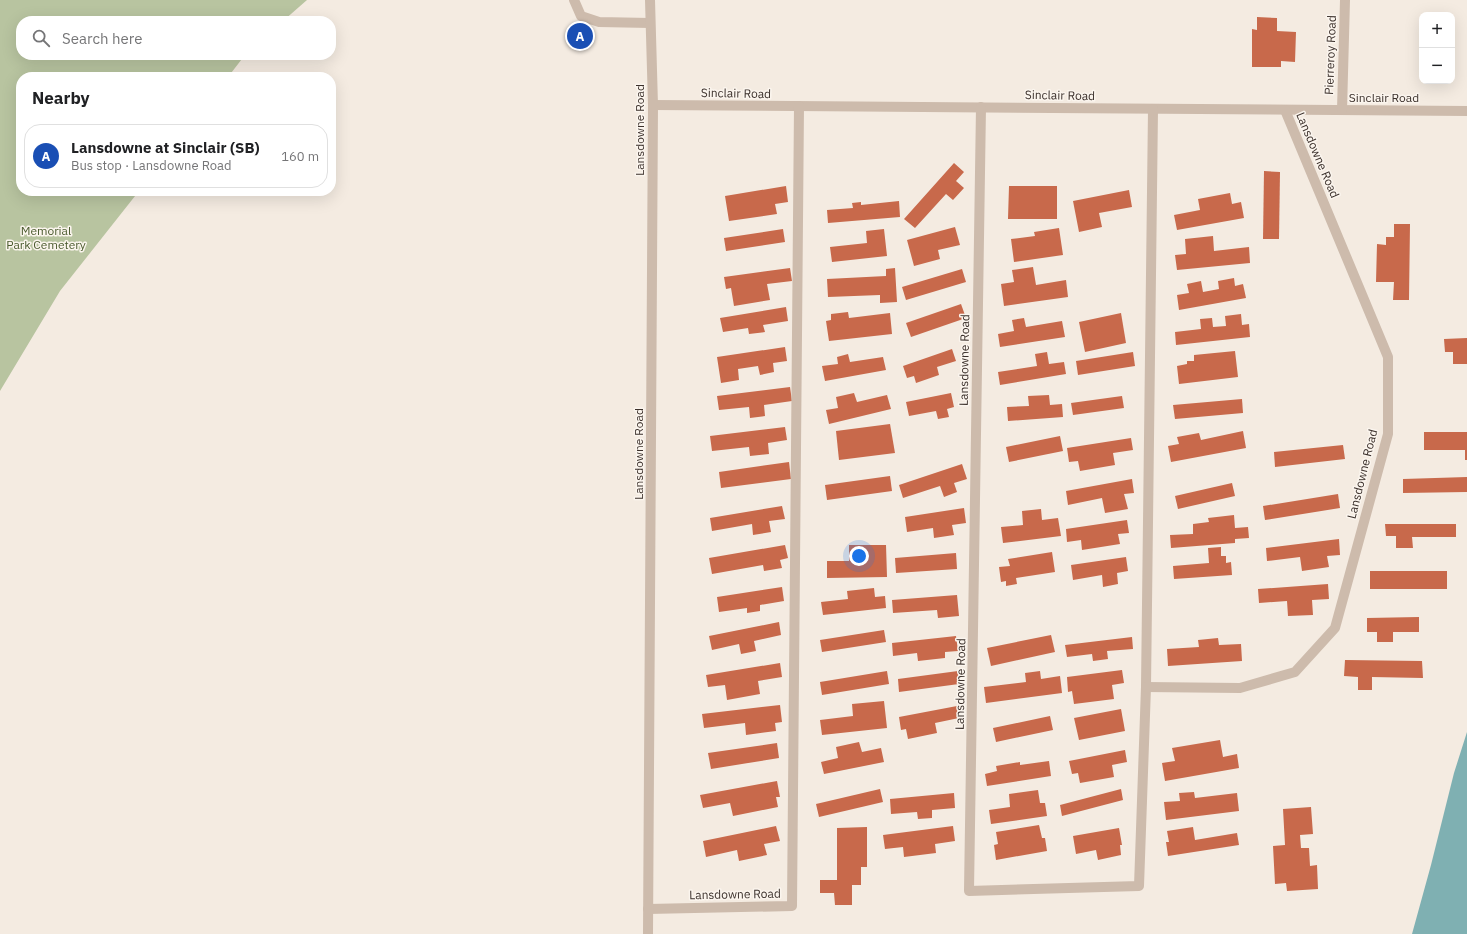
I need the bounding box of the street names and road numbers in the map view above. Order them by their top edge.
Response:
street label: Pierreroy Road [1321,15,1339,95]
street label: Lansdowne Road [632,84,647,176]
street label: Sinclair Road [701,85,771,101]
street label: Sinclair Road [1025,87,1095,103]
street label: Sinclair Road [1349,90,1419,105]
street label: Lansdowne Road [1293,110,1343,200]
street label: Lansdowne Road [956,314,972,406]
street label: Lansdowne Road [631,408,646,500]
street label: Lansdowne Road [1344,428,1380,520]
street label: Lansdowne Road [952,638,968,730]
street label: Lansdowne Road [689,886,781,902]

